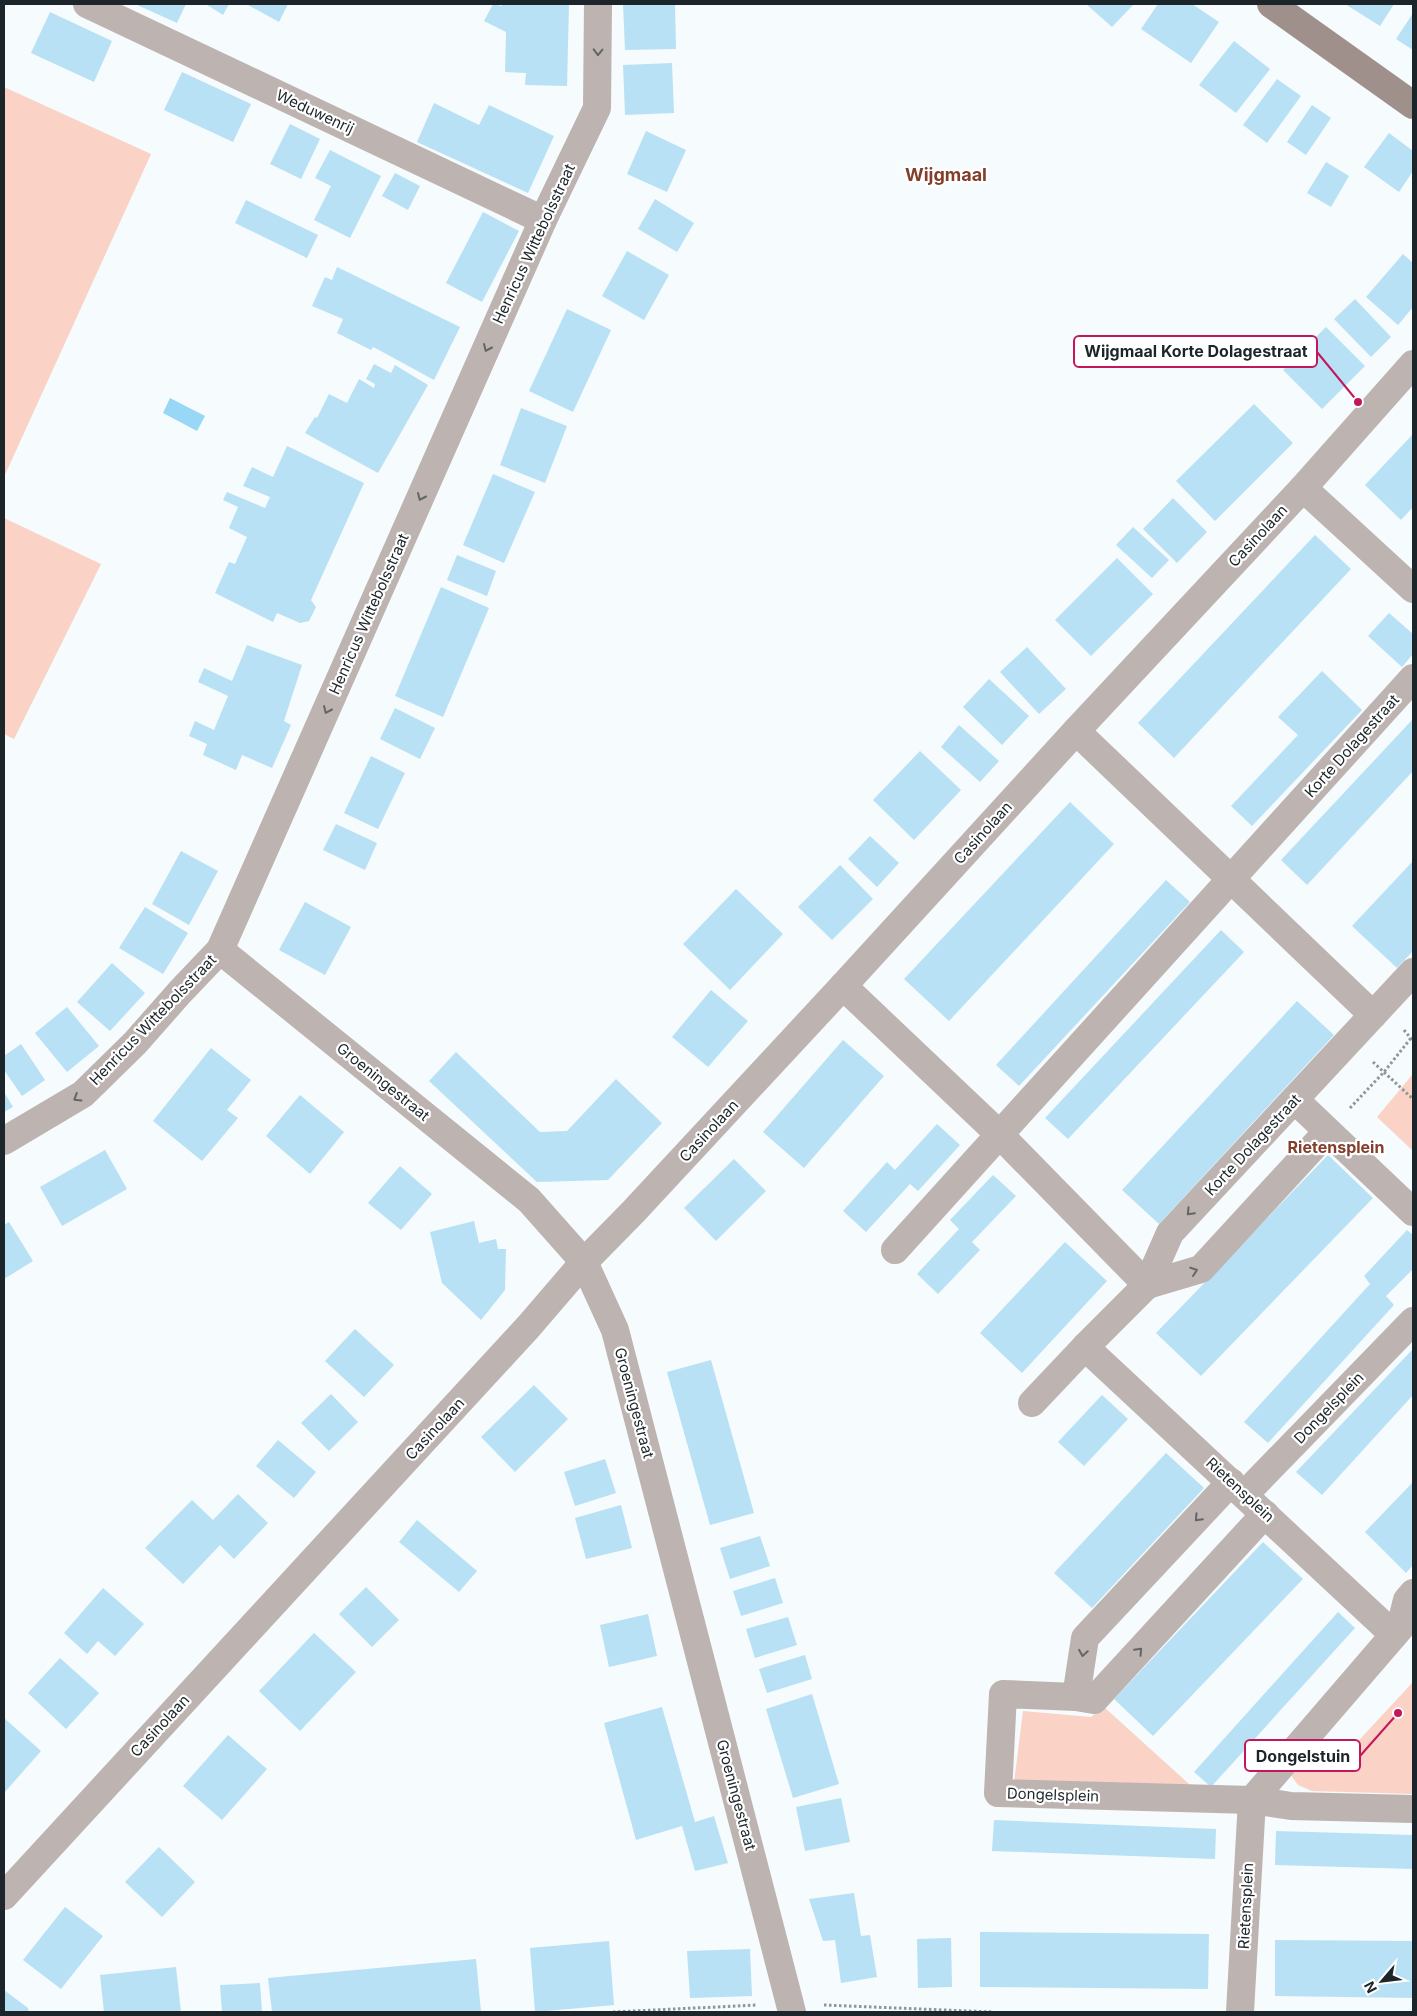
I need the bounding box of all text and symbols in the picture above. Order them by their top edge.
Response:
one-way arrow [593,49,603,57]
street label: Weduwenrij [273,85,357,138]
street label: Henricus Wittebolsstraat [488,161,579,327]
district label: Wijgmaal [905,164,987,185]
callout: Wijgmaal Korte Dolagestraat [1074,336,1317,367]
text: Wijgmaal Korte Dolagestraat [1084,341,1308,361]
one-way arrow [482,343,493,352]
one-way arrow [417,492,427,501]
street label: Casinolaan [1224,501,1291,571]
street label: Henricus Wittebolsstraat [324,530,413,697]
street label: Korte Dolagestraat [1300,690,1403,801]
one-way arrow [323,705,333,714]
street label: Casinolaan [949,797,1016,868]
street label: Henricus Wittebolsstraat [85,950,220,1089]
street label: Groeningestraat [333,1038,434,1125]
street label: Korte Dolagestraat [1201,1090,1305,1199]
one-way arrow [73,1091,82,1101]
street label: Casinolaan [675,1096,742,1166]
district label: Rietensplein [1288,1137,1384,1157]
one-way arrow [1187,1206,1196,1215]
one-way arrow [1189,1267,1198,1277]
street label: Groeningestraat [611,1345,658,1460]
street label: Dongelsplein [1290,1368,1368,1447]
street label: Casinolaan [401,1394,468,1464]
street label: Rietensplein [1202,1453,1278,1526]
one-way arrow [1195,1512,1204,1521]
one-way arrow [1133,1647,1142,1656]
one-way arrow [1078,1650,1089,1658]
street label: Casinolaan [126,1691,193,1761]
street label: Groeningestraat [713,1737,760,1852]
callout: Dongelstuin [1245,1740,1360,1771]
text: Dongelstuin [1256,1746,1350,1766]
street label: Dongelsplein [1007,1783,1099,1806]
street label: Rietensplein [1234,1862,1257,1950]
north arrow [1357,1956,1407,2006]
text: N [1360,1979,1380,1996]

